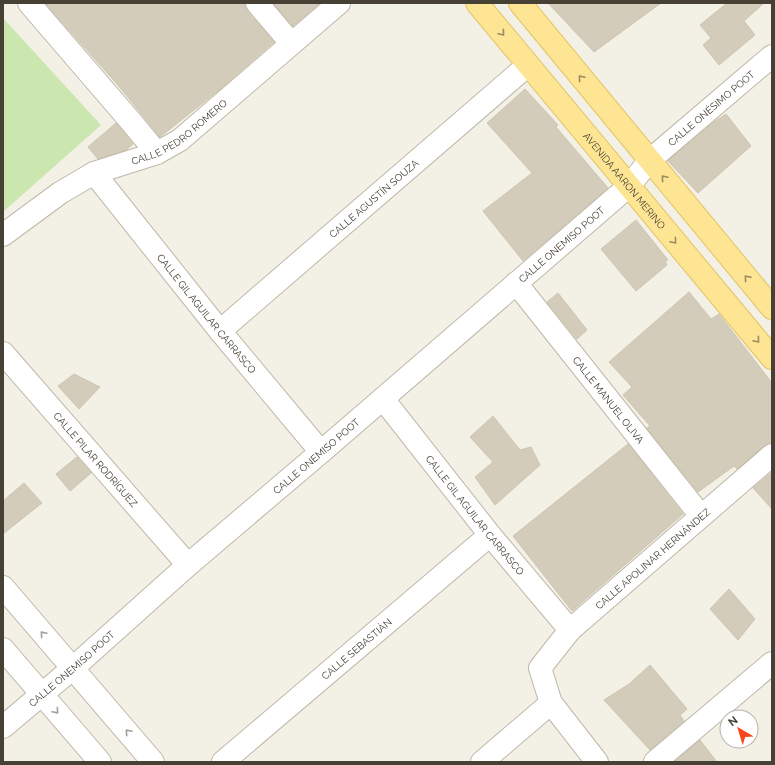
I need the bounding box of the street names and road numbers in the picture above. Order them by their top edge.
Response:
street label: CALLE ONÉSIMO POOT [666,68,756,148]
street label: CALLE PEDRO ROMERO [130,97,229,166]
street label: AVENIDA AARON MERINO [581,130,668,231]
street label: CALLE AGUSTÍN SOUZA [327,157,421,240]
street label: CALLE ONEMISO POOT [516,204,606,284]
street label: CALLE GIL AGUILAR CARRASCO [155,252,259,376]
street label: CALLE MANUEL OLIVA [571,354,647,445]
street label: CALLE PILAR RODRÍGUEZ [52,410,140,509]
street label: CALLE ONEMISO POOT [271,416,361,496]
street label: CALLE GIL AGUILAR CARRASCO [424,453,527,577]
street label: CALLE APOLINAR HERNÁNDEZ [593,506,712,611]
street label: CALLE SEBASTIÁN [319,616,394,681]
street label: CALLE ONEMISO POOT [26,628,116,709]

